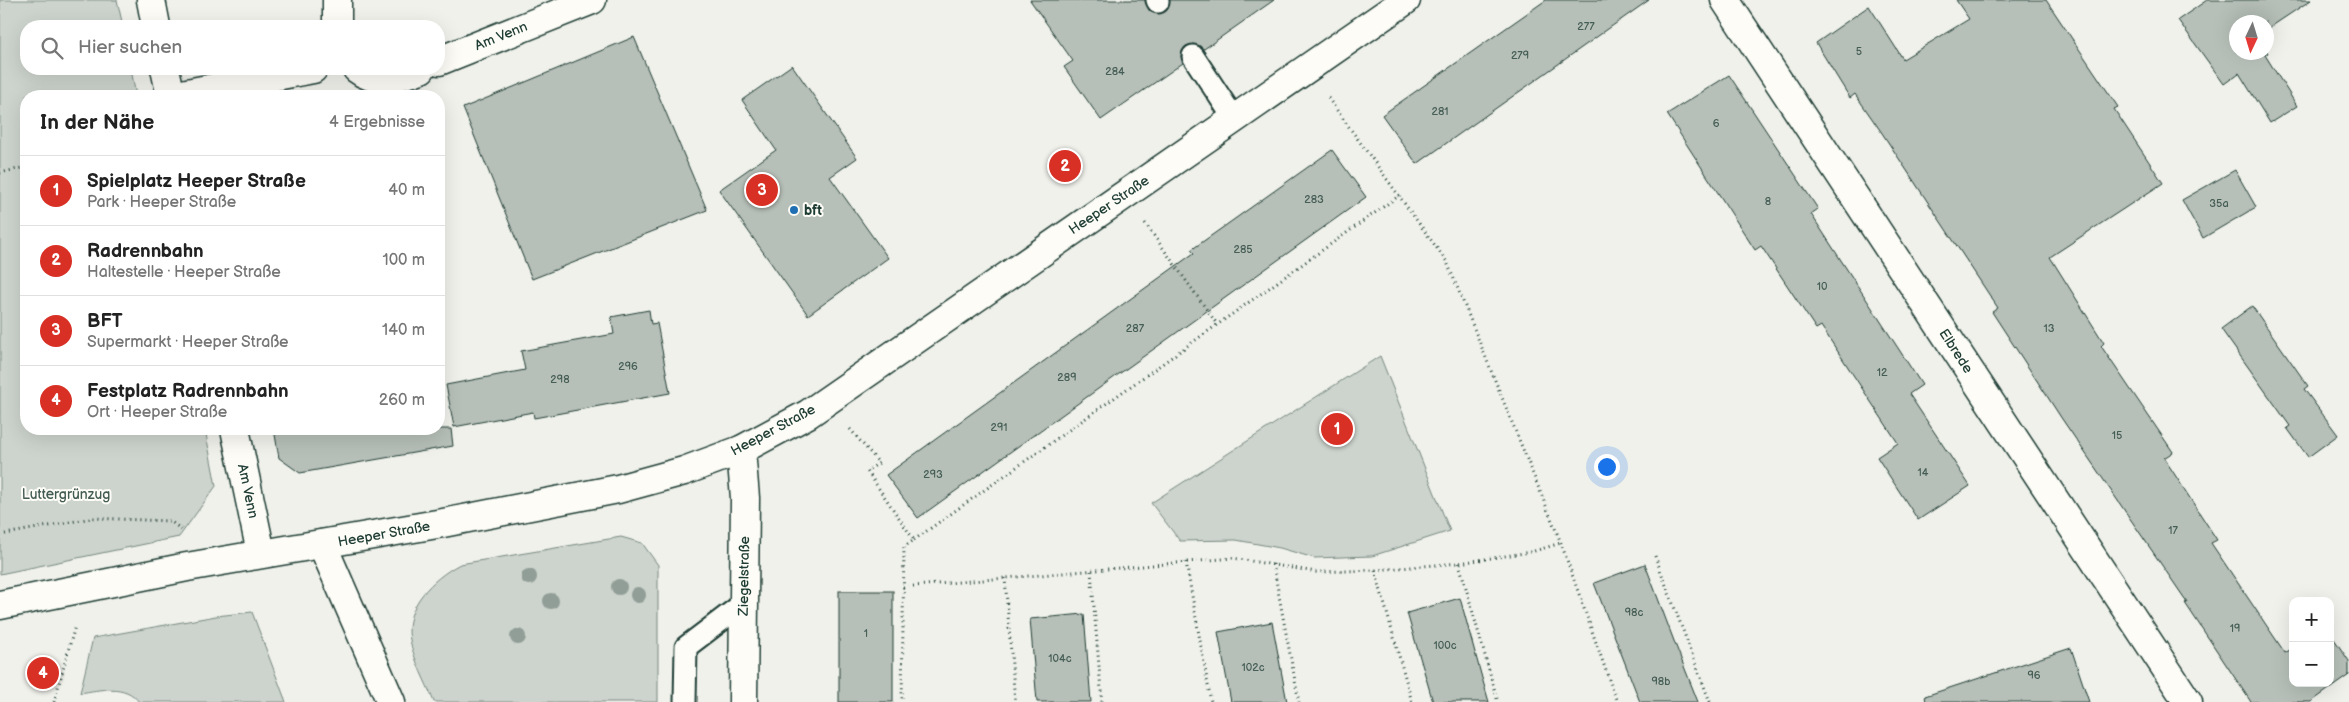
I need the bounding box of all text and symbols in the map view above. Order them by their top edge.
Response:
north arrow [2229,15,2274,60]
street label: Am Venn [472,18,530,54]
search box [20,20,445,75]
house number: 277 [1577,20,1595,33]
icon: search [38,34,66,62]
text: Hier suchen [78,36,182,59]
house number: 5 [1856,45,1862,58]
house number: 279 [1511,49,1529,62]
house number: 284 [1105,65,1125,78]
house number: 281 [1431,105,1449,118]
text: In der Nähe [40,110,154,135]
text: 4 Ergebnisse [329,113,425,132]
house number: 6 [1713,117,1720,130]
pin: 2 [1049,147,1081,185]
text: Spielplatz Heeper Straße [87,170,306,193]
pin: 3 [746,171,778,209]
street label: Heeper Straße [1066,172,1152,238]
text: 1 [53,181,59,200]
text: 40 m [388,181,425,200]
text: Park · Heeper Straße [87,193,236,212]
house number: 283 [1304,193,1324,206]
house number: 8 [1765,195,1771,208]
house number: 35a [2209,197,2229,210]
place label: bft [804,202,822,219]
marker: bft [788,204,800,216]
text: Radrennbahn [87,240,204,263]
house number: 285 [1233,243,1253,256]
text: 2 [51,251,61,270]
text: 100 m [382,251,425,270]
text: Haltestelle · Heeper Straße [87,263,281,282]
house number: 10 [1817,280,1828,293]
text: BFT [87,310,123,333]
text: 3 [51,321,61,340]
text: 140 m [382,321,425,340]
house number: 287 [1126,322,1145,335]
house number: 13 [2043,322,2055,335]
street label: Elbrede [1935,326,1977,376]
text: Supermarkt · Heeper Straße [87,333,289,352]
house number: 296 [618,360,638,373]
house number: 12 [1877,366,1888,379]
house number: 289 [1057,371,1077,384]
house number: 298 [550,373,570,386]
text: Festplatz Radrennbahn [87,380,289,403]
text: 4 [51,391,61,410]
text: 260 m [379,391,425,410]
street label: Heeper Straße [728,401,818,459]
text: Ort · Heeper Straße [87,403,227,422]
pin: 1 [1321,410,1353,448]
house number: 291 [990,421,1008,434]
house number: 15 [2112,429,2122,442]
your location [1594,454,1620,480]
street label: Am Venn [234,462,262,520]
house number: 14 [1918,466,1929,479]
house number: 293 [923,468,943,481]
park label: Luttergrünzug [22,486,110,503]
street label: Heeper Straße [337,518,431,550]
house number: 17 [2168,524,2178,537]
street label: Ziegelstraße [735,536,753,617]
map controls [2289,597,2334,687]
button: + [2289,597,2334,642]
house number: 98c [1625,606,1643,619]
house number: 19 [2230,622,2240,635]
house number: 1 [864,627,868,640]
house number: 100c [1433,639,1457,652]
button: − [2289,642,2334,687]
house number: 104c [1048,652,1072,665]
pin: 4 [27,654,59,692]
house number: 102c [1241,661,1265,674]
house number: 96 [2027,669,2041,682]
house number: 98b [1652,675,1670,688]

